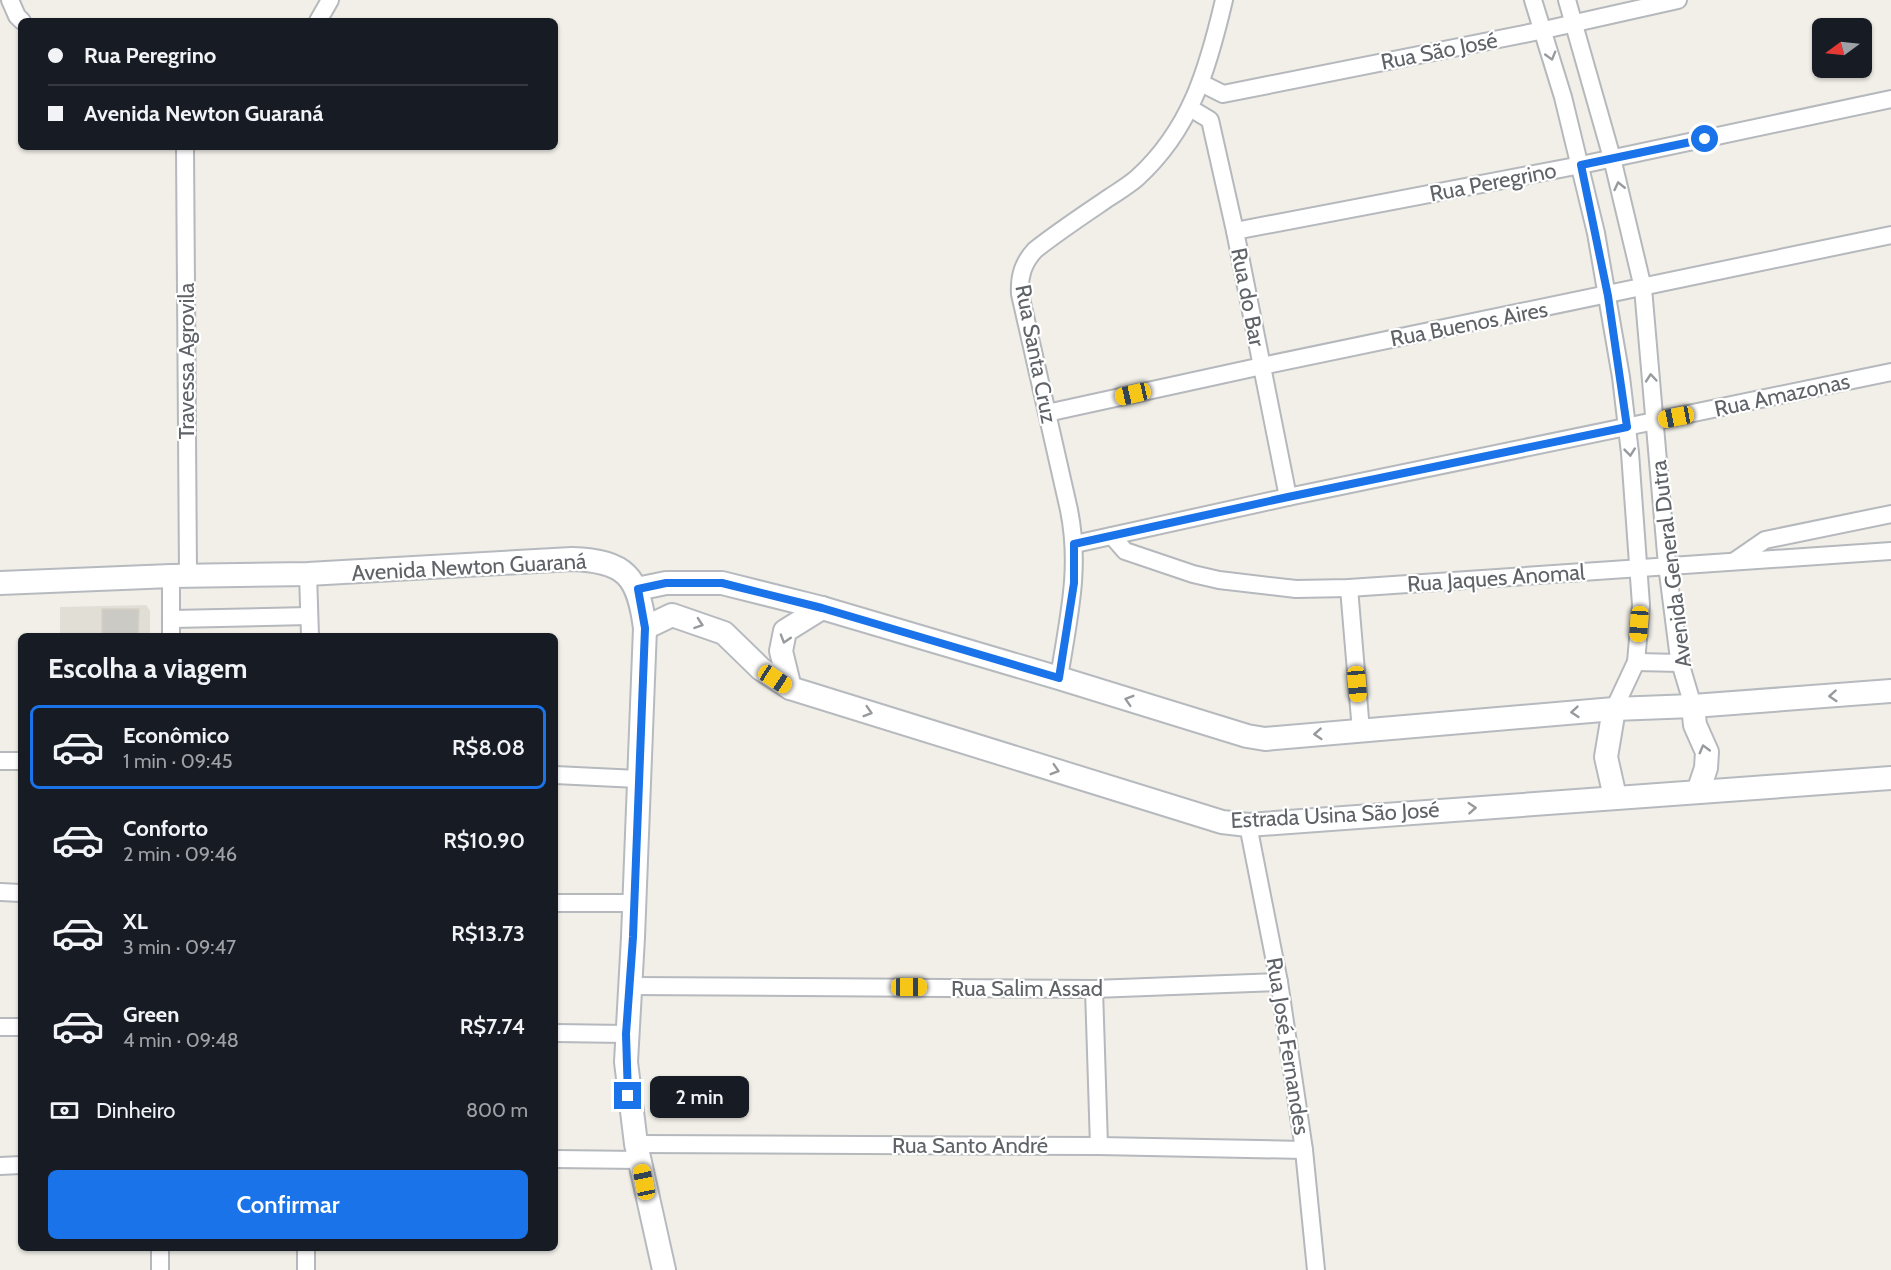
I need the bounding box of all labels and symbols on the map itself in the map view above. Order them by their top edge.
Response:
north arrow [1812,18,1872,78]
street label: Rua São José [1378,26,1500,76]
one-way arrow [1544,50,1556,61]
route start [1691,125,1718,152]
street label: Rua Peregrino [1427,156,1559,208]
one-way arrow [1613,181,1626,191]
street label: Rua do Bar [1225,245,1271,349]
street label: Travessa Agrovila [173,282,200,439]
street label: Rua Santa Cruz [1009,282,1063,426]
street label: Rua Buenos Aires [1388,296,1550,352]
street label: Rua Amazonas [1712,367,1852,423]
one-way arrow [1645,373,1658,382]
car [1113,381,1153,407]
car [1657,405,1695,429]
one-way arrow [1623,448,1635,457]
street label: Avenida General Dutra [1645,458,1697,669]
street label: Avenida Newton Guaraná [351,547,588,587]
street label: Rua Jaques Anomal [1406,558,1587,598]
car [1629,605,1649,643]
one-way arrow [693,617,704,630]
one-way arrow [779,634,792,644]
car [755,662,795,696]
car [1346,665,1368,703]
one-way arrow [1828,689,1837,702]
one-way arrow [1124,694,1135,707]
one-way arrow [862,705,873,718]
one-way arrow [1571,705,1580,718]
one-way arrow [1314,728,1323,741]
one-way arrow [1699,744,1711,755]
one-way arrow [1049,763,1060,775]
street label: Estrada Usina São José [1230,796,1440,834]
one-way arrow [1468,801,1477,814]
street label: Rua José Fernandes [1261,955,1315,1137]
street label: Rua Salim Assad [951,975,1103,1002]
car [891,978,927,996]
callout: 2 min [649,1075,748,1117]
route end [614,1082,641,1109]
street label: Rua Santo André [892,1132,1048,1159]
car [631,1163,657,1201]

